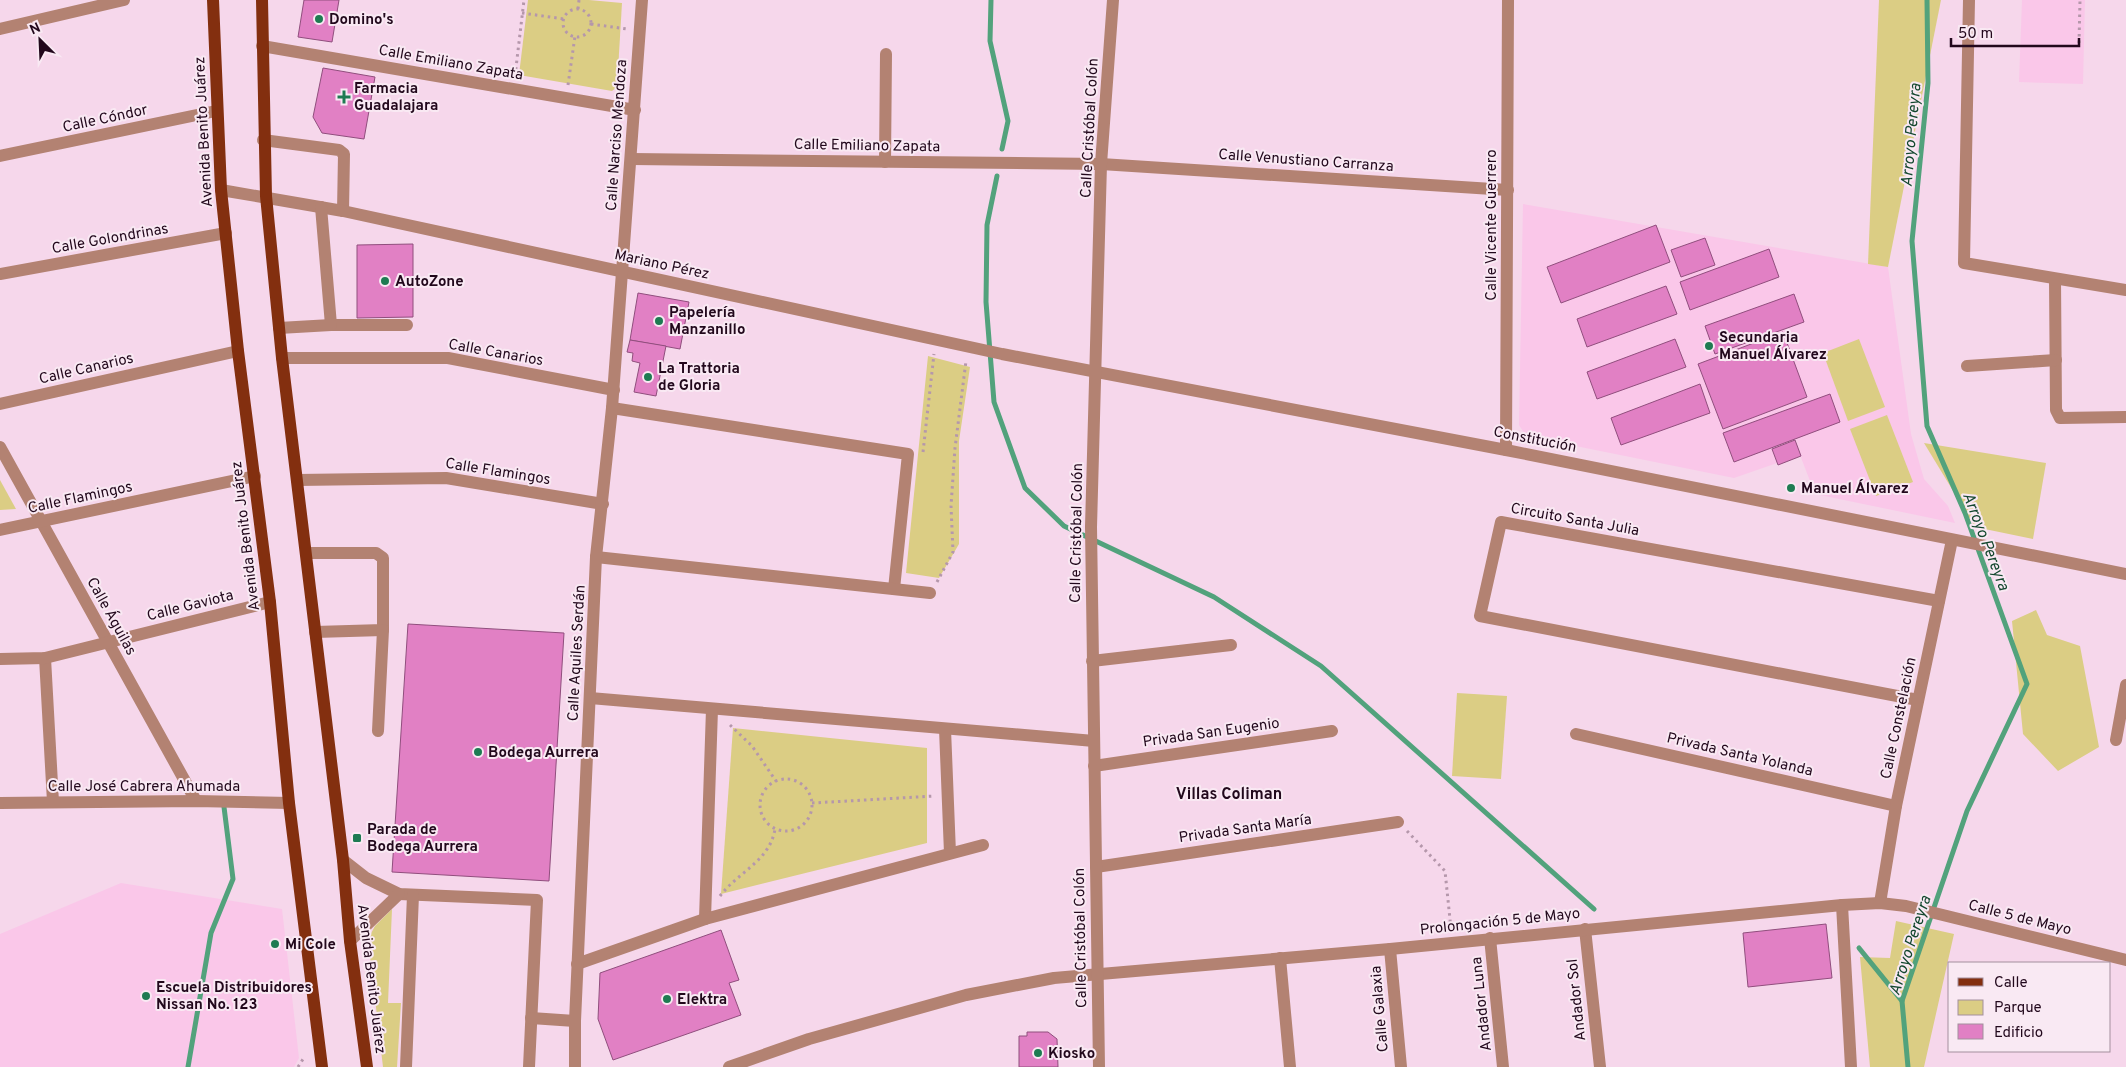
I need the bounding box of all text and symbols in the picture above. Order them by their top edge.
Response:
place label: Domino's [329,11,394,30]
marker: Domino's [313,13,325,25]
north arrow [15,15,65,65]
scale bar [1951,15,2078,47]
text: N [27,20,43,39]
text: 50 m [1958,25,1993,44]
street label: Calle Emiliano Zapata [377,41,525,86]
street label: Avenida Benito Juárez [191,56,218,208]
street label: Calle Cristóbal Colón [1077,58,1104,198]
street label: Calle Narciso Mendoza [603,59,632,212]
place label: Farmacia Guadalajara [354,80,438,116]
water label: Arroyo Pereyra [1898,82,1927,188]
marker: Farmacia Guadalajara [338,91,350,103]
street label: Calle Cóndor [61,101,150,138]
street label: Calle Emiliano Zapata [794,136,940,157]
street label: Calle Venustiano Carranza [1218,146,1394,177]
street label: Calle Vicente Guerrero [1483,149,1502,301]
street label: Calle Golondrinas [50,220,170,259]
street label: Mariano Pérez [613,246,711,285]
place label: AutoZone [395,273,464,292]
marker: AutoZone [379,275,391,287]
place label: Papelería Manzanillo [669,304,745,340]
marker: Papelería Manzanillo [653,315,665,327]
place label: Secundaria Manuel Álvarez [1719,329,1827,365]
street label: Calle Canarios [447,336,545,371]
marker: Secundaria Manuel Álvarez [1703,340,1715,352]
street label: Calle Canarios [37,349,135,390]
place label: La Trattoria de Gloria [658,360,740,396]
marker: La Trattoria de Gloria [642,371,654,383]
street label: Constitución [1491,423,1578,458]
street label: Calle Flamingos [444,455,552,490]
street label: Avenida Benito Juárez [228,460,265,612]
street label: Calle Cristóbal Colón [1067,463,1088,603]
street label: Calle Flamingos [26,478,134,519]
place label: Manuel Álvarez [1801,479,1909,499]
marker: Manuel Álvarez [1785,482,1797,494]
water label: Arroyo Pereyra [1957,490,2013,594]
street label: Circuito Santa Julia [1509,500,1641,541]
street label: Calle Águilas [82,574,141,659]
street label: Calle Aquiles Serdán [564,584,591,722]
street label: Calle Gaviota [145,587,236,626]
street label: Calle Constelación [1877,656,1922,781]
street label: Privada San Eugenio [1142,714,1281,752]
street label: Privada Santa Yolanda [1665,729,1815,782]
place label: Bodega Aurrera [488,744,599,763]
marker: Bodega Aurrera [472,746,484,758]
street label: Calle José Cabrera Ahumada [48,778,240,797]
district label: Villas Coliman [1176,785,1282,805]
street label: Privada Santa María [1178,811,1313,848]
place label: Parada de Bodega Aurrera [367,821,478,857]
marker: Parada de Bodega Aurrera [351,832,363,844]
street label: Calle Cristóbal Colón [1071,868,1092,1008]
water label: Arroyo Pereyra [1885,893,1937,998]
street label: Calle 5 de Mayo [1966,896,2073,940]
street label: Avenida Benito Juárez [352,903,389,1055]
street label: Prolongación 5 de Mayo [1419,905,1581,940]
place label: Mi Cole [285,936,336,955]
marker: Mi Cole [269,938,281,950]
street label: Andador Luna [1468,956,1497,1052]
street label: Andador Sol [1564,958,1591,1042]
legend [1948,962,2111,1052]
street label: Calle Galaxia [1367,965,1394,1053]
text: Calle [1994,974,2028,993]
place label: Escuela Distribuidores Nissan No. 123 [156,979,312,1015]
marker: Escuela Distribuidores Nissan No. 123 [140,990,152,1002]
place label: Elektra [677,991,727,1010]
marker: Elektra [661,993,673,1005]
text: Parque [1994,999,2042,1018]
text: Edificio [1994,1024,2043,1043]
place label: Kiosko [1048,1045,1095,1064]
marker: Kiosko [1032,1047,1044,1059]

